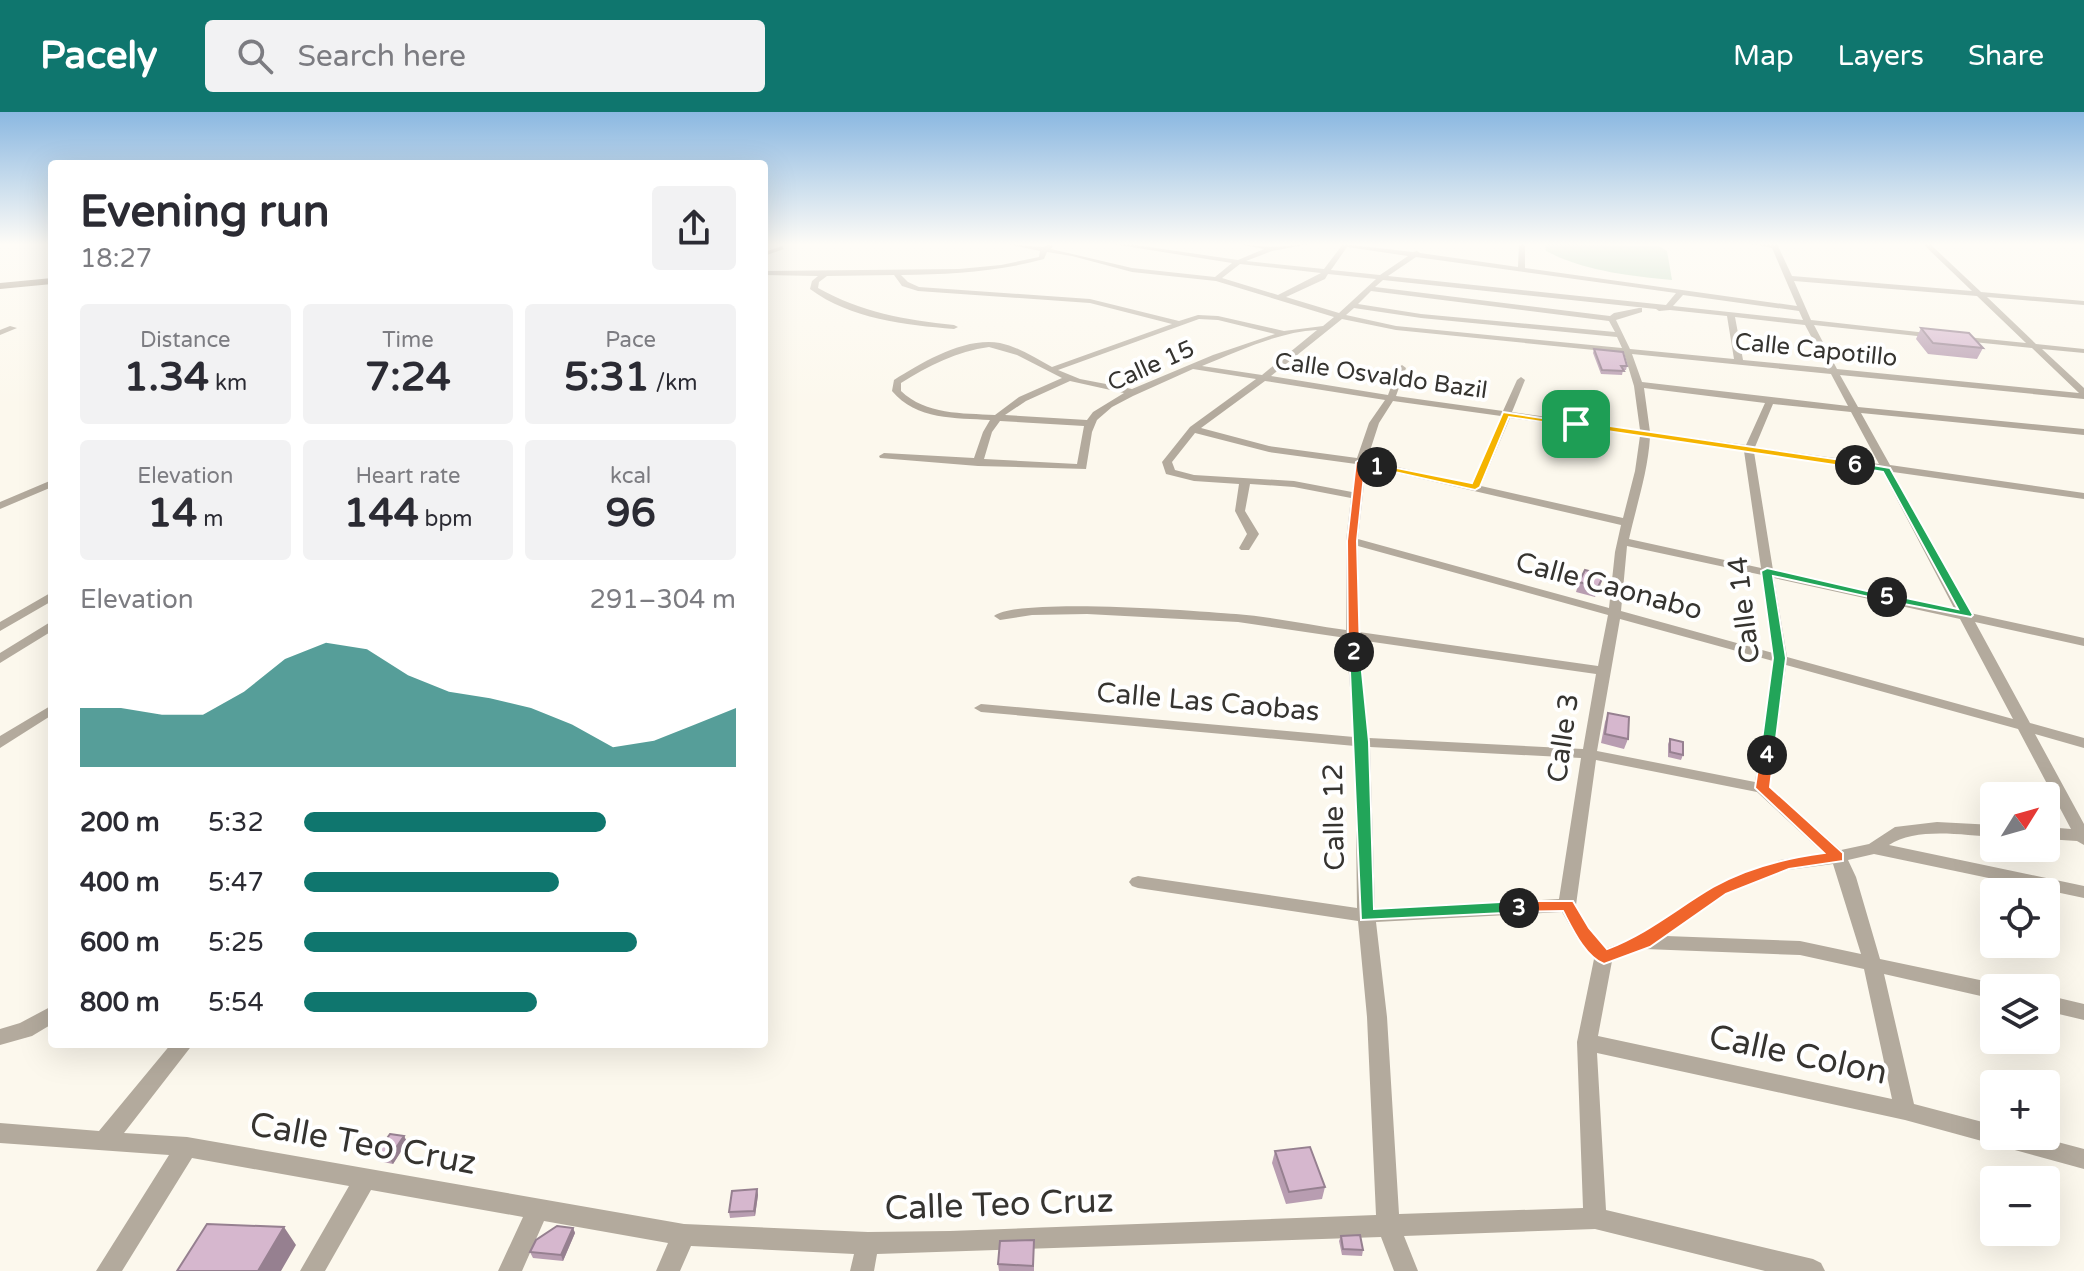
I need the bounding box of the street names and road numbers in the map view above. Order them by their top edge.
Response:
street label: Calle Capotillo [1733,327,1899,373]
street label: Calle 15 [1103,334,1199,398]
street label: Calle Osvaldo Bazil [1273,347,1489,405]
street label: Calle Caonabo [1512,545,1706,627]
street label: Calle 14 [1721,555,1767,665]
street label: Calle Las Caobas [1095,675,1321,729]
street label: Calle 3 [1540,691,1586,785]
street label: Calle 12 [1316,763,1352,871]
street label: Calle Colon [1705,1016,1891,1094]
street label: Calle Teo Cruz [247,1104,479,1184]
street label: Calle Teo Cruz [884,1181,1114,1229]

